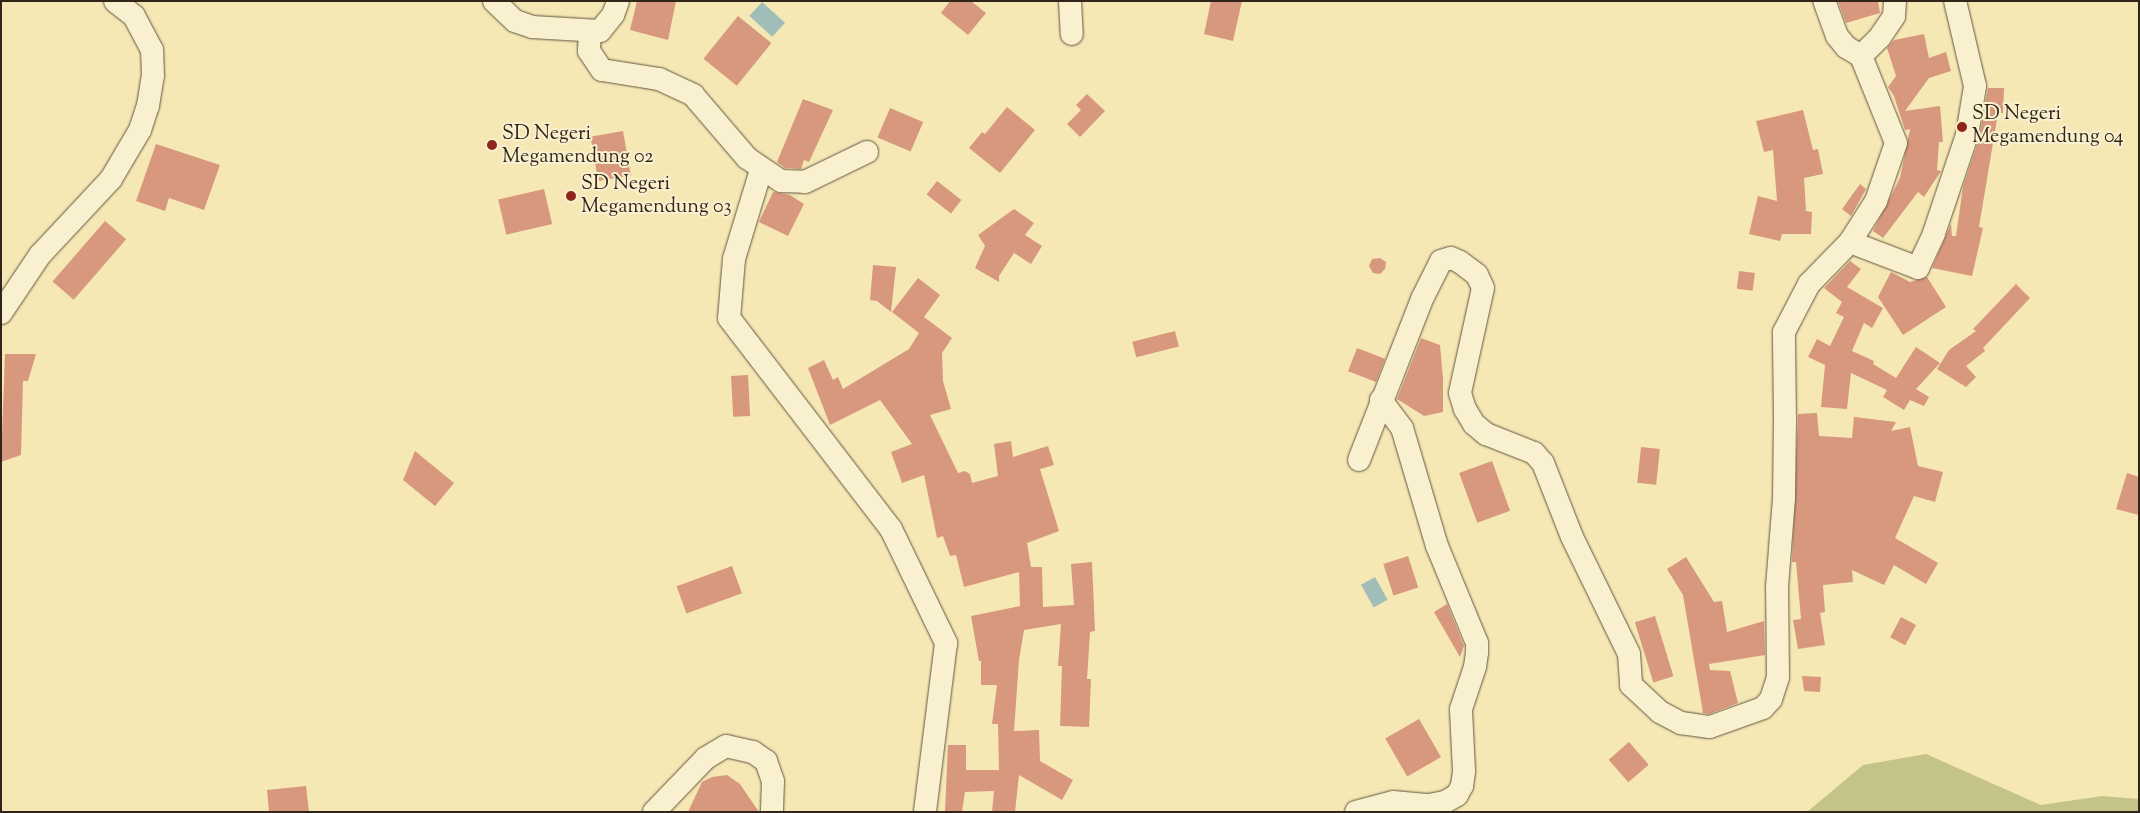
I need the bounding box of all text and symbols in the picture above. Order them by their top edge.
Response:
place label: SD Negeri Megamendung 04 [1972,103,2124,150]
marker: SD Negeri Megamendung 04 [1956,121,1968,133]
place label: SD Negeri Megamendung 02 [502,122,654,169]
marker: SD Negeri Megamendung 02 [486,139,498,151]
place label: SD Negeri Megamendung 03 [581,173,732,220]
marker: SD Negeri Megamendung 03 [565,190,577,202]

